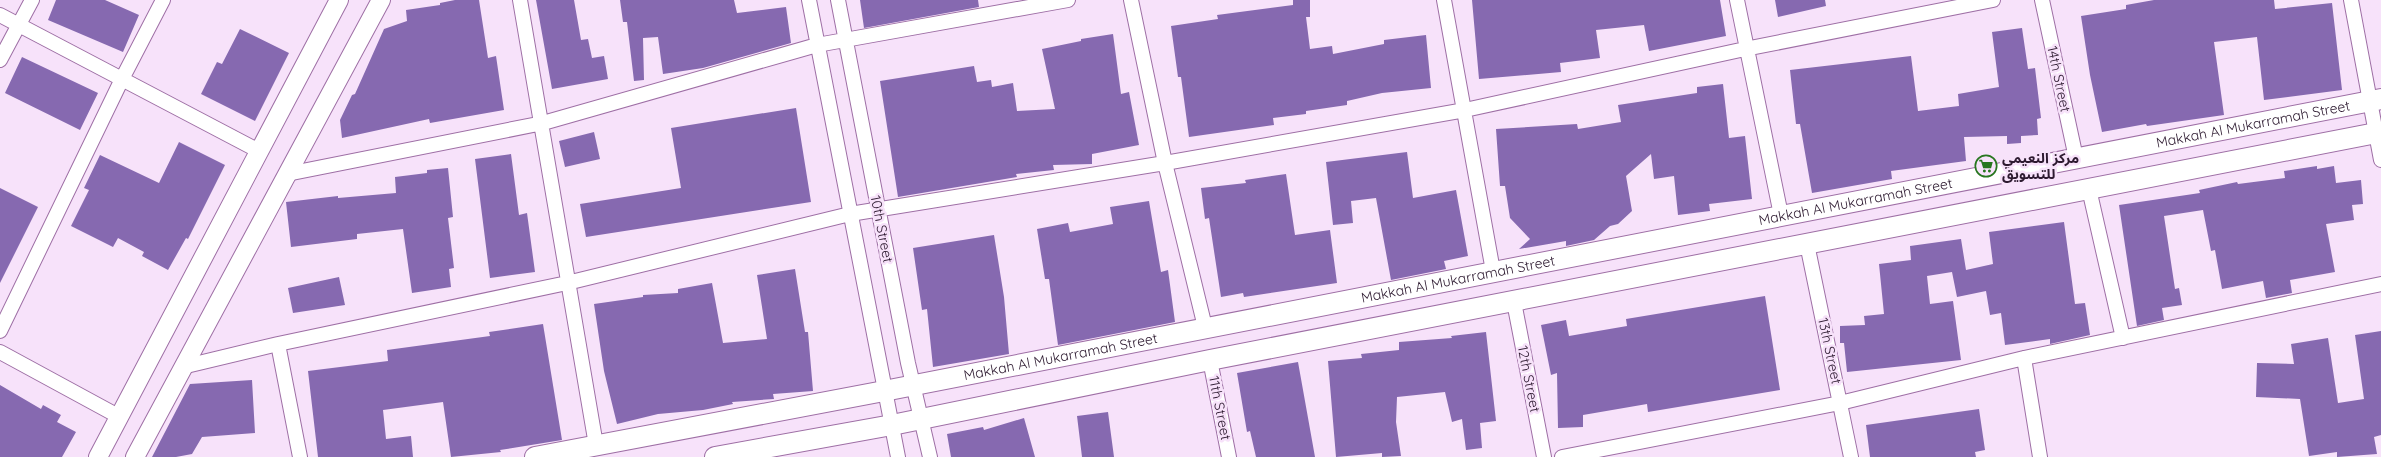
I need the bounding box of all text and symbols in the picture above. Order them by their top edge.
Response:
street label: 14th Street [2043,44,2075,114]
street label: Makkah Al Mukarramah Street [2154,96,2352,152]
place label: مركز النعيمي للتسويق [2002,149,2079,183]
supermarket icon: مركز النعيمي للتسويق [1974,154,1998,178]
street label: Makkah Al Mukarramah Street [1757,174,1954,229]
street label: 10th Street [867,194,897,264]
street label: Makkah Al Mukarramah Street [1359,251,1557,307]
street label: 13th Street [1814,316,1846,386]
street label: Makkah Al Mukarramah Street [962,329,1159,384]
street label: 12th Street [1514,344,1544,414]
street label: 11th Street [1205,374,1235,442]

